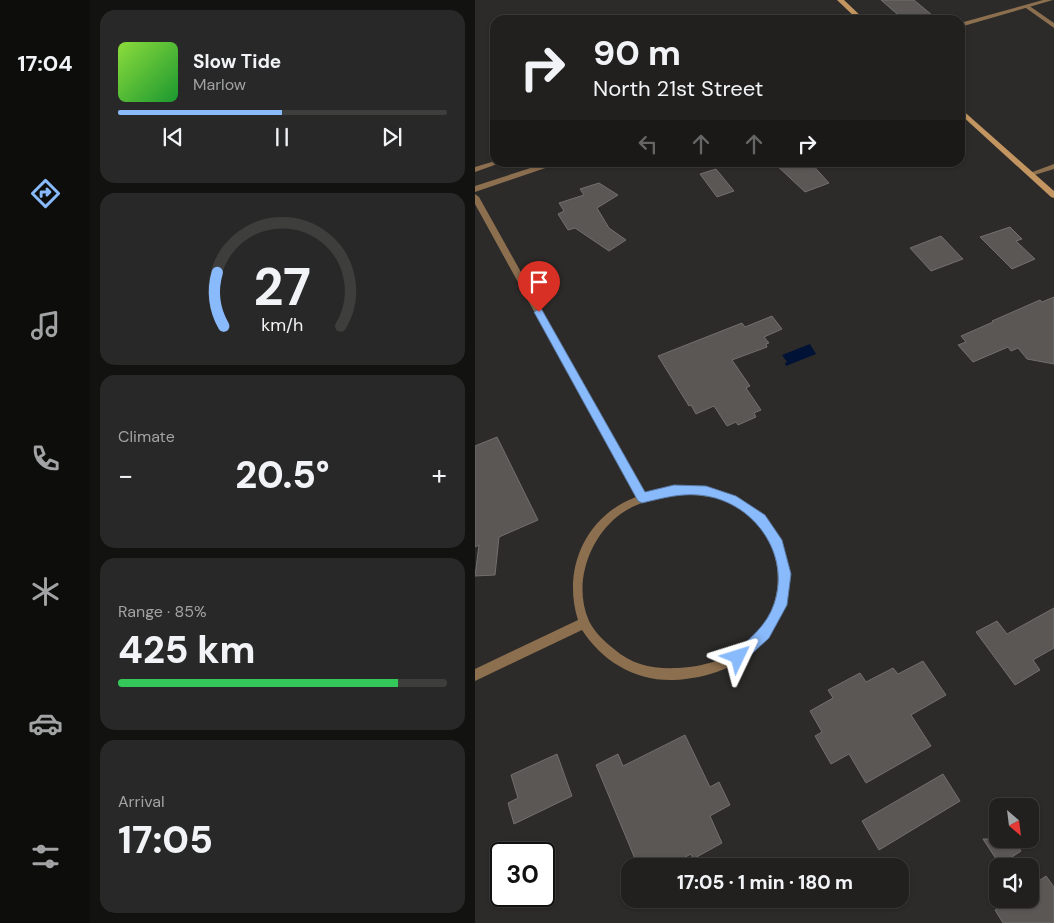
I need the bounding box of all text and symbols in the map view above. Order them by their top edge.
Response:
text: 90 m [593,30,681,76]
icon: right [510,35,575,100]
text: 17:04 [17,49,73,78]
text: Slow Tide [193,49,281,74]
text: Marlow [193,74,246,95]
text: North 21st Street [593,74,763,103]
icon: previous [159,123,187,151]
icon: pause [268,123,296,151]
icon: next [378,123,406,151]
icon: left [634,130,662,158]
icon: ahead [687,130,715,158]
icon: ahead [740,130,768,158]
icon: right [793,130,821,158]
icon: directions [28,176,63,211]
text: 27 [254,253,311,321]
pin [518,261,560,312]
icon: arrive [525,268,553,296]
icon: music [28,308,63,343]
text: km/h [261,313,304,337]
text: Climate [118,426,175,447]
icon: phone [28,441,63,476]
text: 20.5° [235,450,330,500]
text: − [118,457,133,494]
text: + [432,457,447,494]
icon: climate [28,574,63,609]
text: Range · 85% [118,601,207,622]
text: 425 km [118,625,256,675]
position arrow [711,630,763,682]
icon: car [28,706,63,741]
text: Arrival [118,791,165,812]
north arrow [989,798,1039,848]
map controls [989,798,1039,908]
text: 17:05 [118,815,213,865]
icon: filters [28,839,63,874]
speed limit sign: 30 [490,842,555,907]
button: sound [989,858,1039,908]
text: 17:05 · 1 min · 180 m [677,870,853,895]

